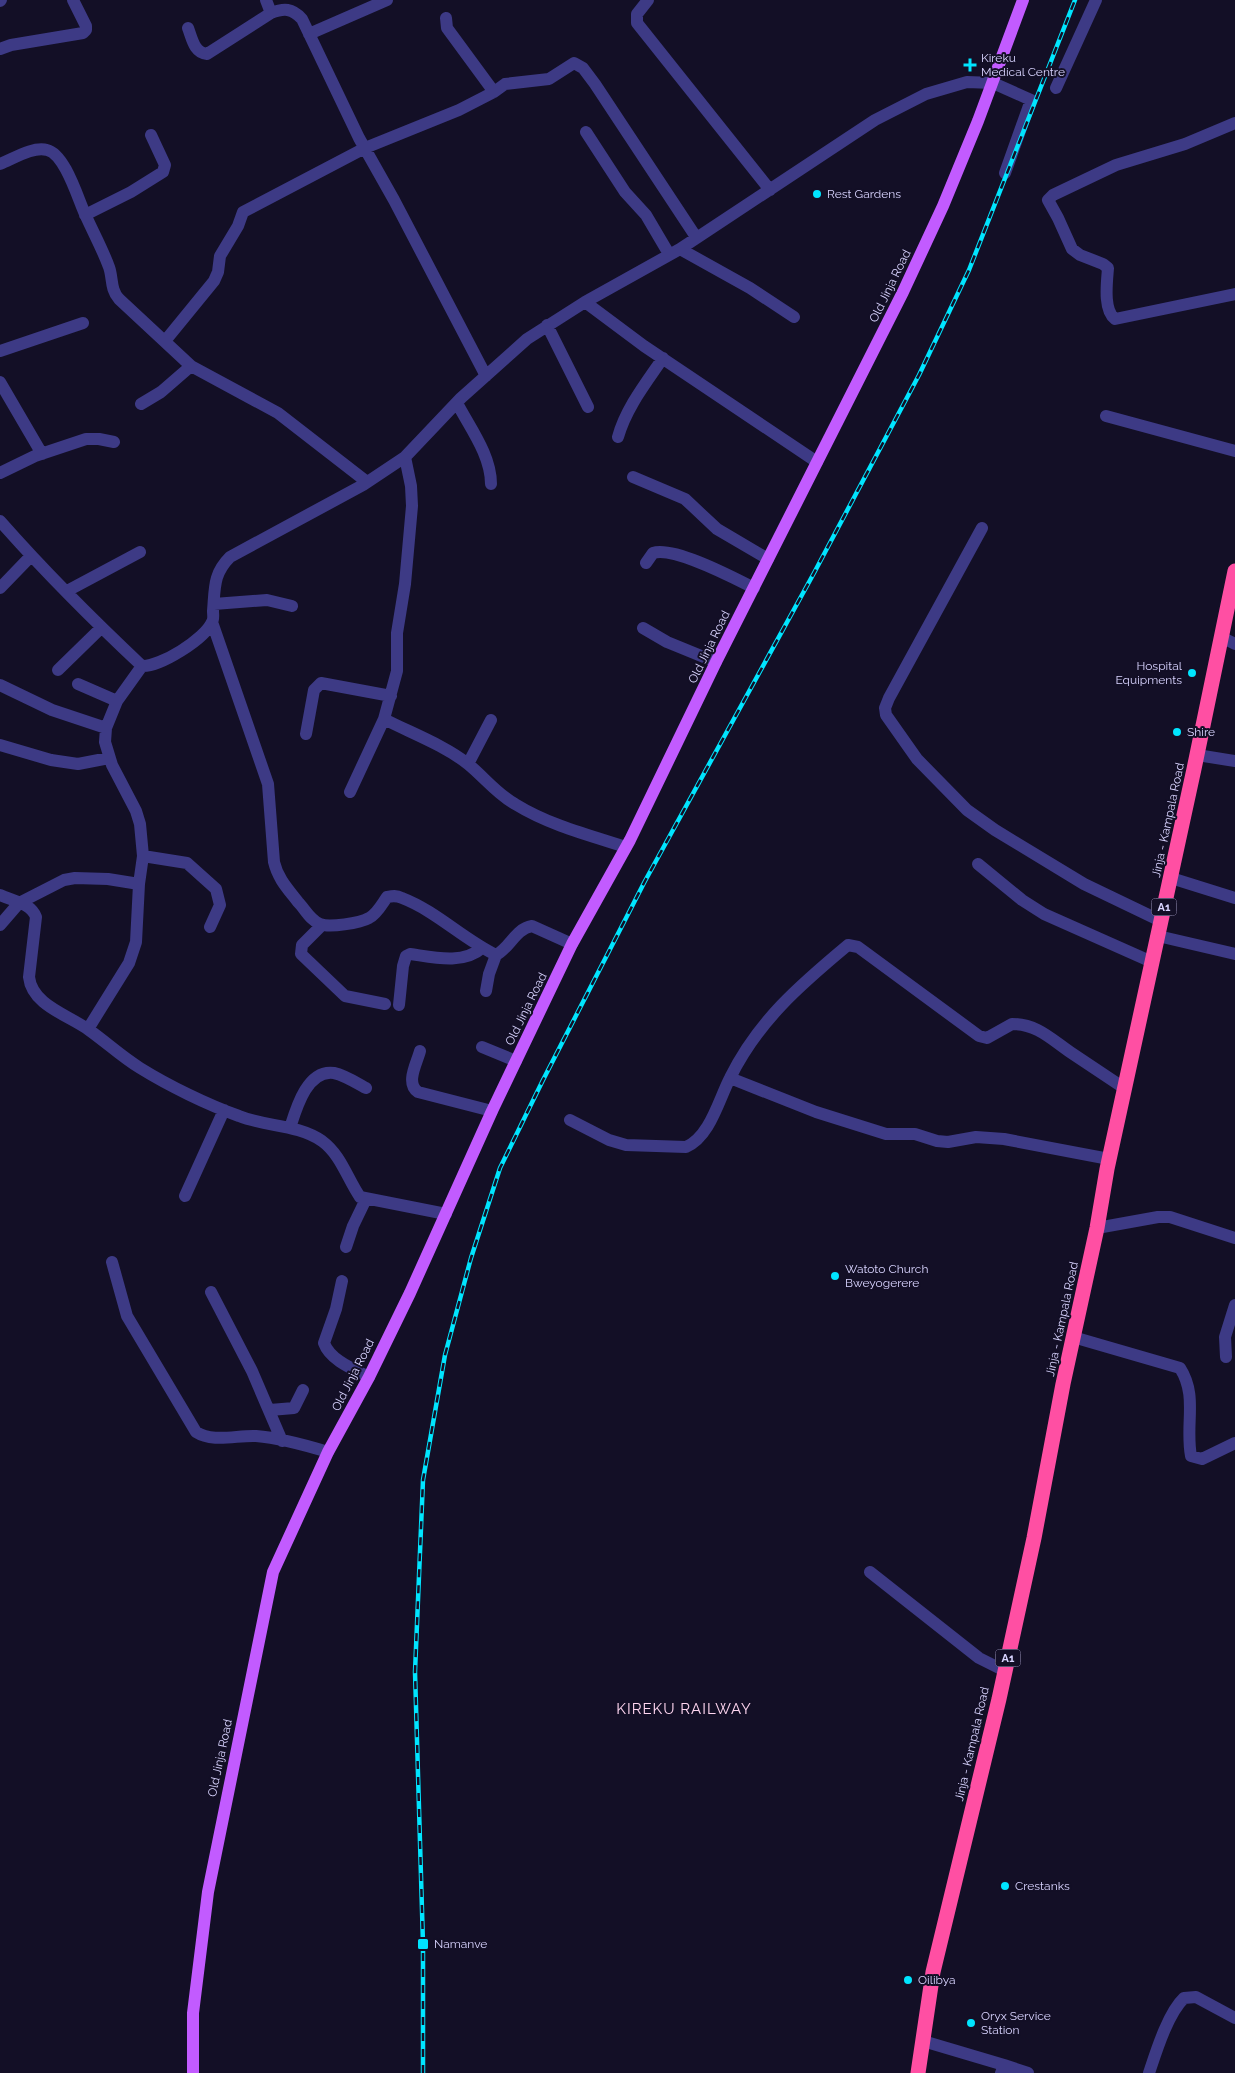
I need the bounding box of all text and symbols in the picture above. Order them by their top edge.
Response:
place label: Kireku Medical Centre [981,51,1065,79]
marker: Kireku Medical Centre [963,58,977,72]
place label: Rest Gardens [827,187,901,201]
marker: Rest Gardens [811,188,823,200]
street label: Old Jinja Road [866,247,914,325]
street label: Old Jinja Road [685,608,733,686]
place label: Hospital Equipments [1115,659,1183,687]
marker: Hospital Equipments [1186,667,1198,679]
place label: Shire [1187,725,1215,739]
marker: Shire [1171,726,1183,738]
street label: Jinja - Kampala Road [1149,761,1187,879]
road number: A1 [1152,899,1176,916]
street label: Old Jinja Road [502,970,550,1048]
street label: Jinja - Kampala Road [1043,1260,1081,1378]
place label: Watoto Church Bweyogerere [845,1262,928,1290]
marker: Watoto Church Bweyogerere [829,1270,841,1282]
street label: Old Jinja Road [329,1337,377,1413]
road number: A1 [996,1650,1020,1666]
street label: Jinja - Kampala Road [952,1686,992,1802]
district label: KIREKU RAILWAY [616,1700,752,1718]
street label: Old Jinja Road [205,1718,235,1798]
place label: Crestanks [1015,1879,1070,1893]
marker: Crestanks [999,1880,1011,1892]
marker: Namanve [416,1937,430,1951]
place label: Namanve [434,1937,487,1951]
place label: Oilibya [918,1973,956,1987]
marker: Oilibya [902,1974,914,1986]
place label: Oryx Service Station [981,2009,1051,2037]
marker: Oryx Service Station [965,2017,977,2029]

